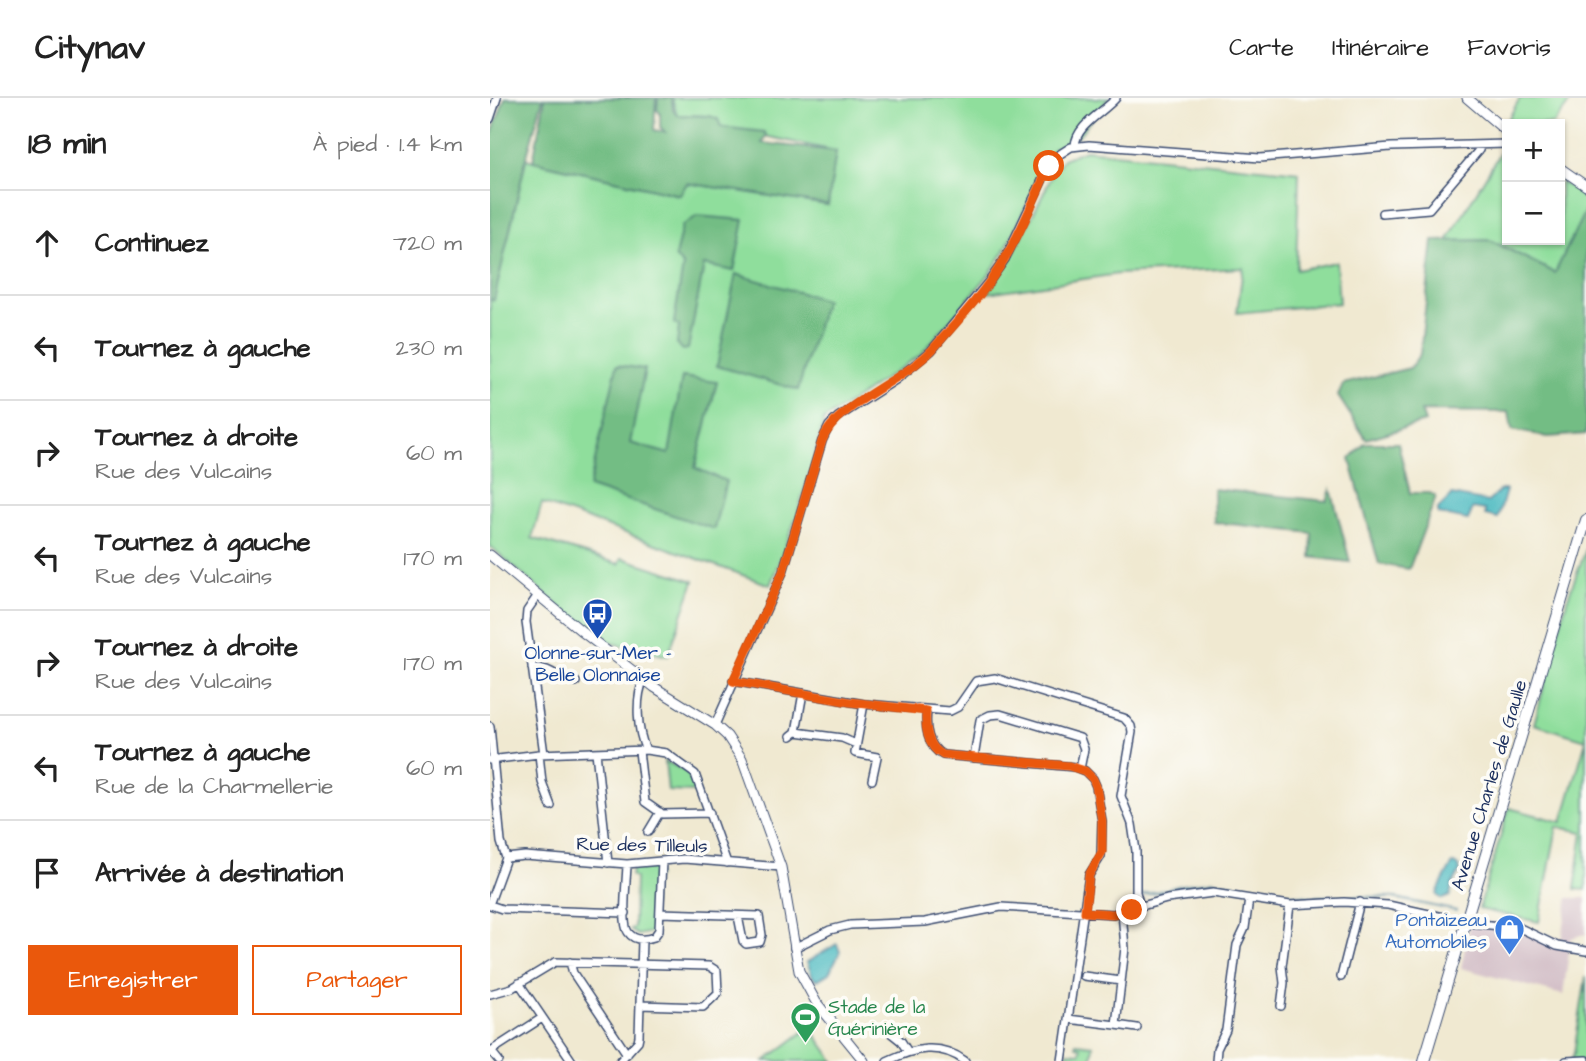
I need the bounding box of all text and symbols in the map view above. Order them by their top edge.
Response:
text: Citynav [35,25,145,71]
text: Carte [1229,31,1294,65]
text: Itinéraire [1332,31,1429,65]
text: Favoris [1467,31,1551,65]
map controls [1502,119,1565,245]
button: + [1502,119,1565,182]
text: 18 min [28,123,106,165]
text: À pied · 1.4 km [313,128,462,160]
route start [1033,150,1064,181]
button: − [1502,182,1565,245]
icon: ahead [28,224,66,262]
text: Continuez [95,225,209,261]
text: 720 m [393,227,462,259]
icon: left [28,329,66,367]
text: Tournez à gauche [95,330,311,366]
text: 230 m [396,332,462,364]
text: Tournez à droite [95,419,298,455]
icon: right [28,434,66,472]
text: 60 m [406,437,462,469]
text: Rue des Vulcains [95,455,272,487]
text: Tournez à gauche [95,524,311,560]
icon: left [28,539,66,577]
text: 170 m [403,542,462,574]
text: Rue des Vulcains [95,560,272,592]
bus stop icon: Olonne-sur-Mer - Belle Olonnaise [581,596,615,640]
text: Tournez à droite [95,629,298,665]
place label: Olonne-sur-Mer - Belle Olonnaise [524,640,672,689]
icon: right [28,644,66,682]
text: 170 m [403,647,462,679]
text: Rue des Vulcains [95,665,272,697]
street label: Avenue Charles de Gaulle [1444,677,1534,894]
text: Tournez à gauche [95,734,311,770]
icon: left [28,749,66,787]
text: 60 m [406,752,462,784]
text: Rue de la Charmellerie [95,770,333,802]
street label: Rue des Tilleuls [576,831,708,860]
icon: arrive [28,854,66,892]
text: Arrivée à destination [95,855,343,891]
route end [1116,894,1147,925]
place label: Pontaizeau Automobiles [1385,907,1487,956]
shop icon: Pontaizeau Automobiles [1493,913,1527,957]
button: Enregistrer [28,945,238,1015]
button: Partager [252,945,462,1015]
place label: Stade de la Guérinière [828,994,926,1043]
sports icon: Stade de la Guérinière [788,1000,822,1044]

